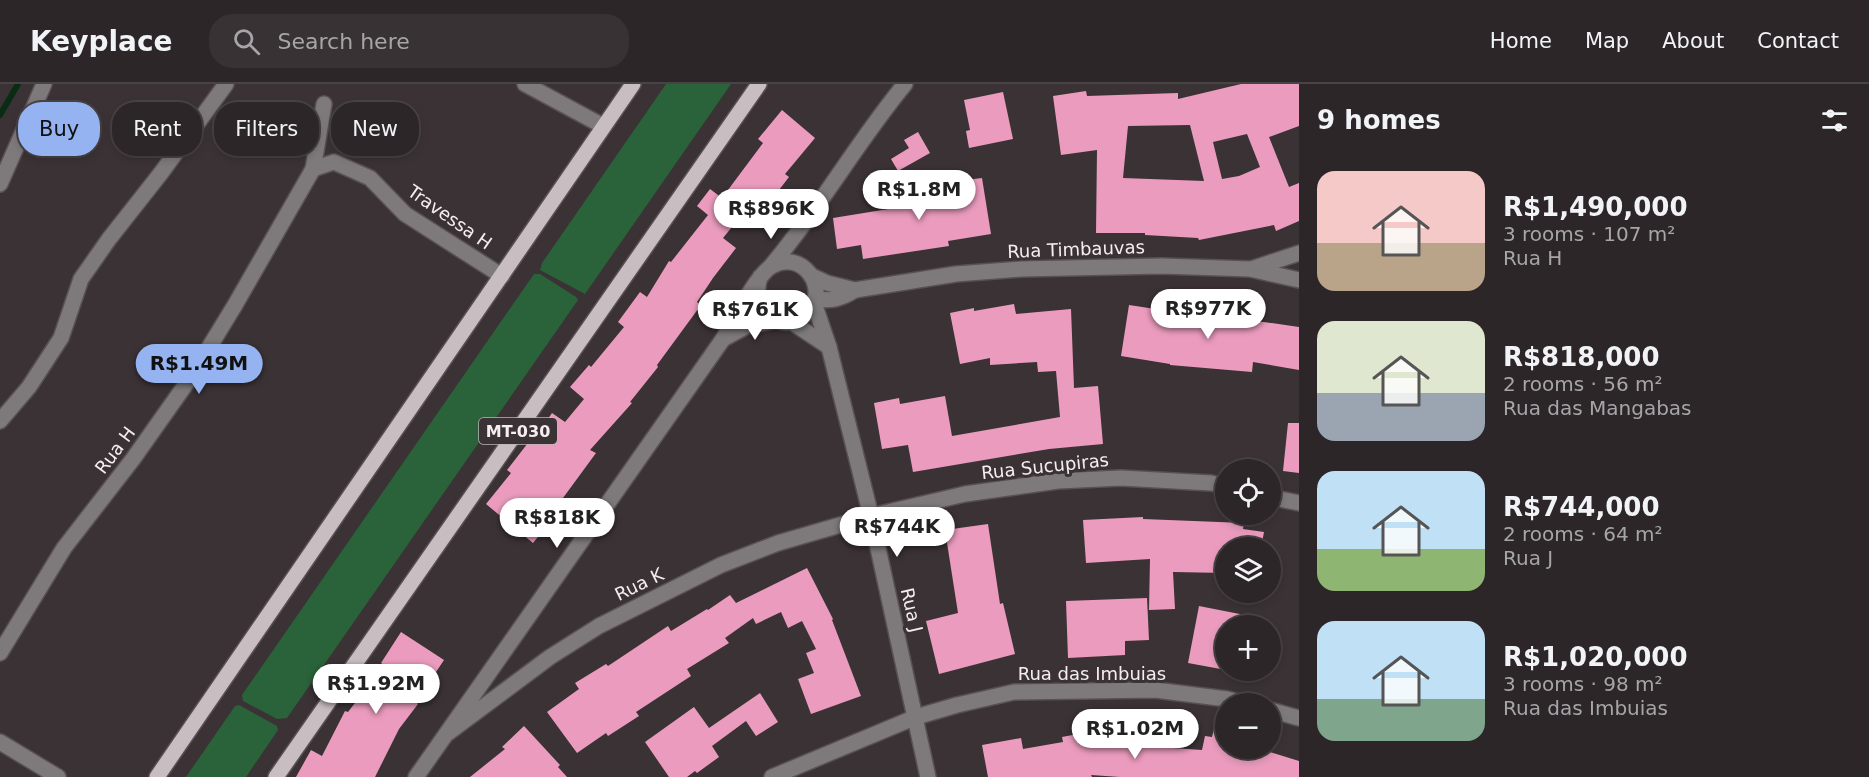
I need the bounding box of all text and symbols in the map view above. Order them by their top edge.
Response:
search box [209,14,629,68]
text: Keyplace [30,25,173,58]
icon: search [230,25,263,58]
text: Search here [278,29,410,54]
text: Home [1490,29,1552,53]
text: Map [1585,29,1629,53]
text: About [1662,29,1724,53]
text: Contact [1757,29,1839,53]
chip: Buy [18,102,100,156]
chip: Rent [112,102,202,156]
chip: Filters [214,102,319,156]
chip: New [331,102,419,156]
icon: filters [1818,104,1851,137]
text: 9 homes [1317,105,1441,135]
pin: R$1.8M [870,170,968,221]
text: R$1.8M [877,177,961,201]
street label: Travessa H [403,180,496,254]
pin: R$896K [722,189,820,240]
text: R$1,490,000 [1503,192,1688,222]
icon: home [1365,195,1437,267]
text: R$896K [728,196,814,220]
text: 3 rooms · 107 m² [1503,222,1675,246]
street label: Rua Timbauvas [1007,236,1145,262]
text: Rua H [1503,246,1562,270]
pin: R$977K [1159,289,1257,340]
pin: R$761K [706,290,804,341]
text: R$977K [1165,296,1251,320]
text: R$761K [712,297,798,321]
text: R$818,000 [1503,342,1660,372]
pin: R$1.49M [144,344,254,395]
icon: home [1365,345,1437,417]
text: R$1.49M [150,351,248,375]
text: 2 rooms · 56 m² [1503,372,1663,396]
text: Rua das Mangabas [1503,396,1692,420]
road number: MT-030 [479,418,557,444]
street label: Rua H [91,422,139,478]
street label: Rua Sucupiras [980,449,1110,483]
map controls [1215,459,1281,759]
button: locate [1215,459,1281,525]
text: R$744,000 [1503,492,1660,522]
icon: home [1365,495,1437,567]
pin: R$818K [508,498,606,549]
text: R$818K [514,505,600,529]
pin: R$744K [848,507,946,558]
text: R$744K [854,514,940,538]
text: 2 rooms · 64 m² [1503,522,1663,546]
button: layers [1215,537,1281,603]
text: Rua J [1503,546,1553,570]
street label: Rua K [611,563,668,605]
street label: Rua J [897,586,927,634]
button: + [1215,615,1281,681]
text: R$1,020,000 [1503,642,1688,672]
icon: home [1365,645,1437,717]
street label: Rua das Imbuias [1018,663,1166,684]
pin: R$1.92M [321,664,431,715]
text: R$1.92M [327,671,425,695]
text: 3 rooms · 98 m² [1503,672,1663,696]
button: − [1215,693,1281,759]
text: Rua das Imbuias [1503,696,1668,720]
pin: R$1.02M [1080,709,1190,760]
text: R$1.02M [1086,716,1184,740]

